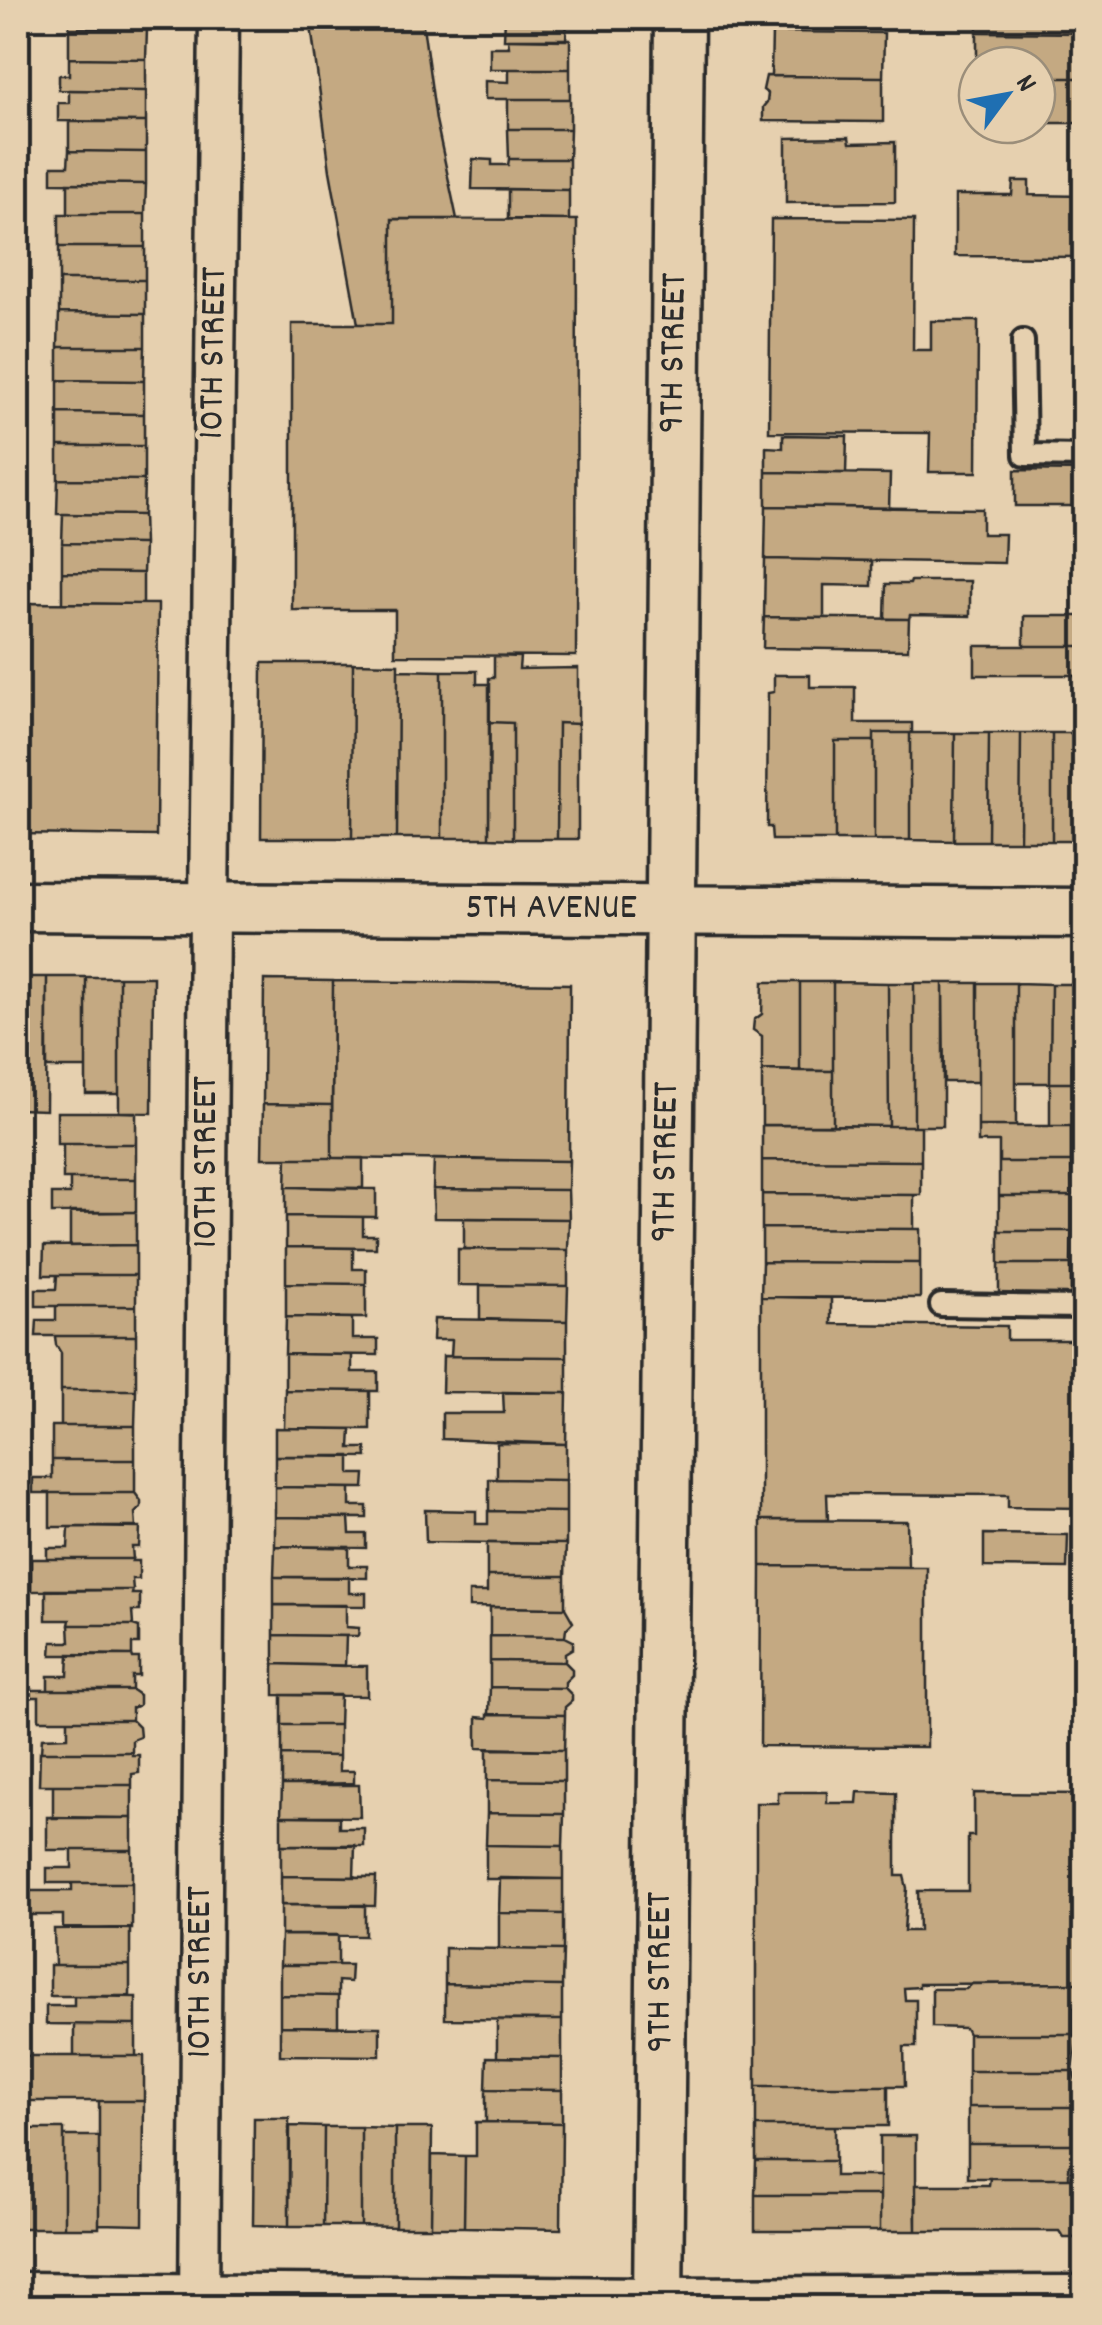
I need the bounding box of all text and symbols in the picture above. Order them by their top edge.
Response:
north arrow [957,45,1057,145]
text: N [1003,68,1045,101]
street label: 10TH STREET [186,266,244,440]
street label: 9TH STREET [646,272,704,434]
street label: 5TH AVENUE [465,882,637,937]
street label: 10TH STREET [180,1076,235,1248]
street label: 9TH STREET [638,1081,696,1243]
street label: 10TH STREET [174,1886,229,2058]
street label: 9TH STREET [634,1892,689,2052]

